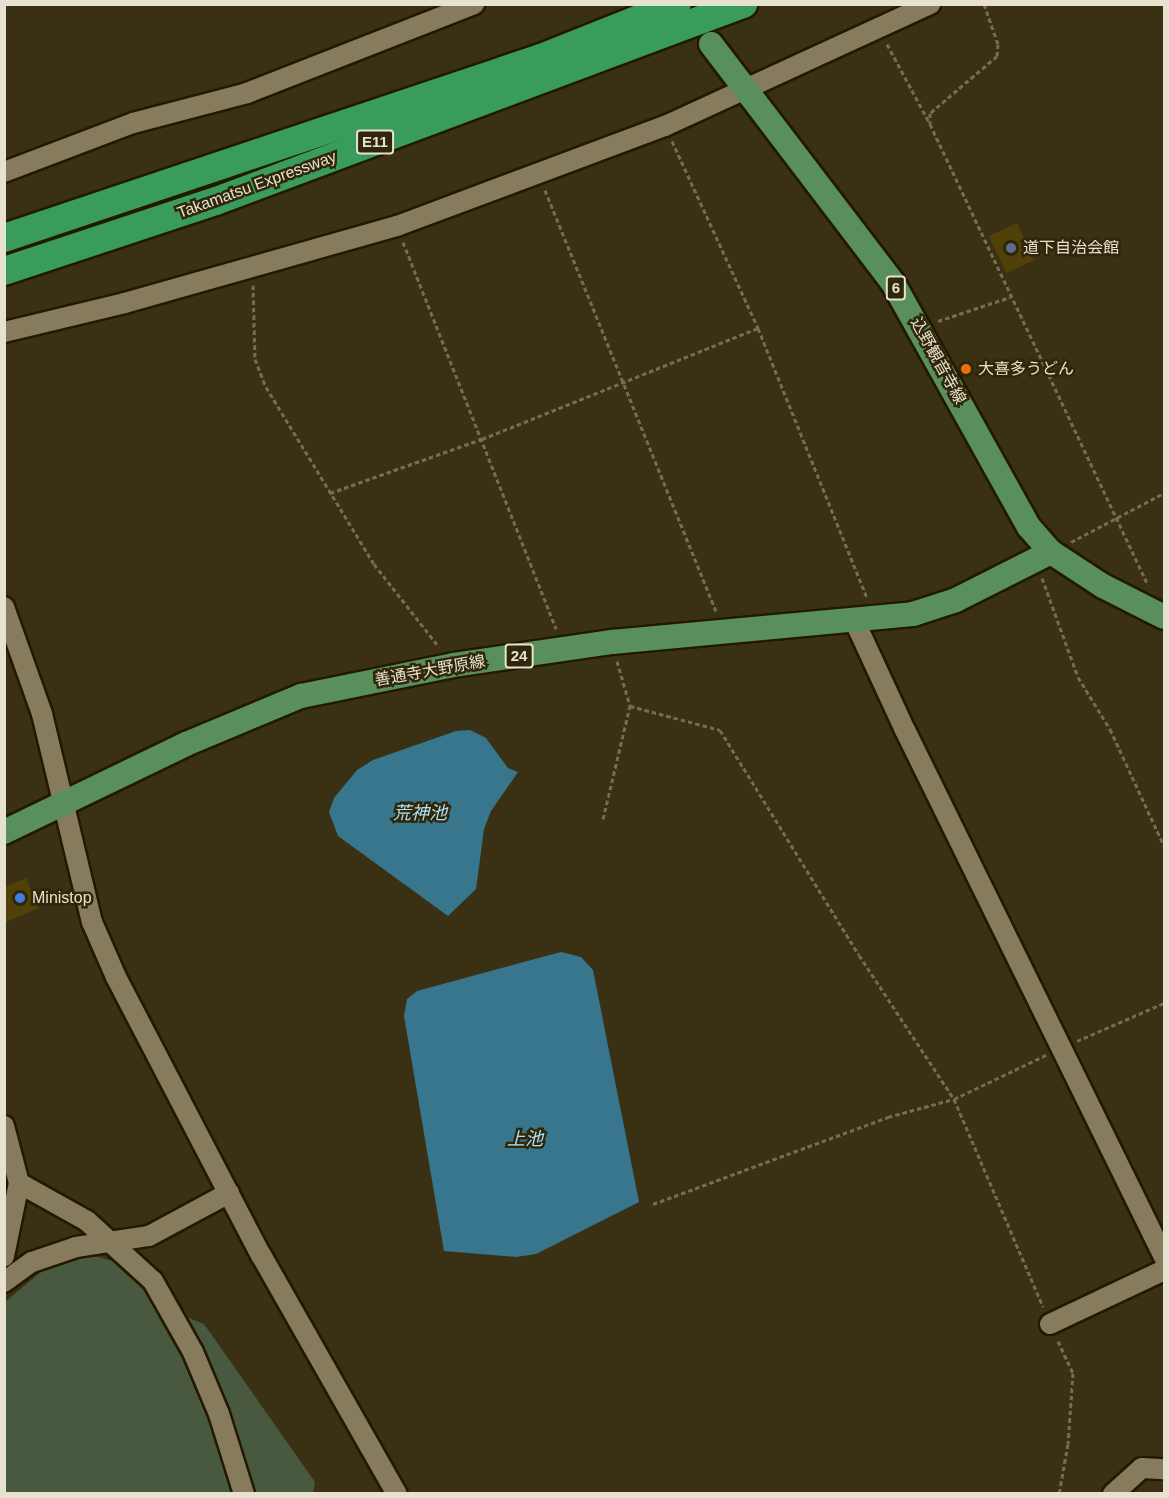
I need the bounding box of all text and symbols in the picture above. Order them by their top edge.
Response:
road number: E11 [356,130,394,154]
street label: Takamatsu Expressway [175,147,339,223]
place label: 道下自治会館 [1023,238,1119,258]
marker: 道下自治会館 [1004,241,1018,255]
road number: 6 [886,276,906,300]
street label: 込野観音寺線 [906,314,970,408]
place label: 大喜多うどん [978,359,1074,379]
marker: 大喜多うどん [959,362,973,376]
road number: 24 [504,644,534,668]
street label: 善通寺大野原線 [373,652,487,690]
water label: 荒神池 [393,802,447,824]
place label: Ministop [32,888,92,908]
marker: Ministop [13,891,27,905]
water label: 上池 [507,1128,543,1150]

